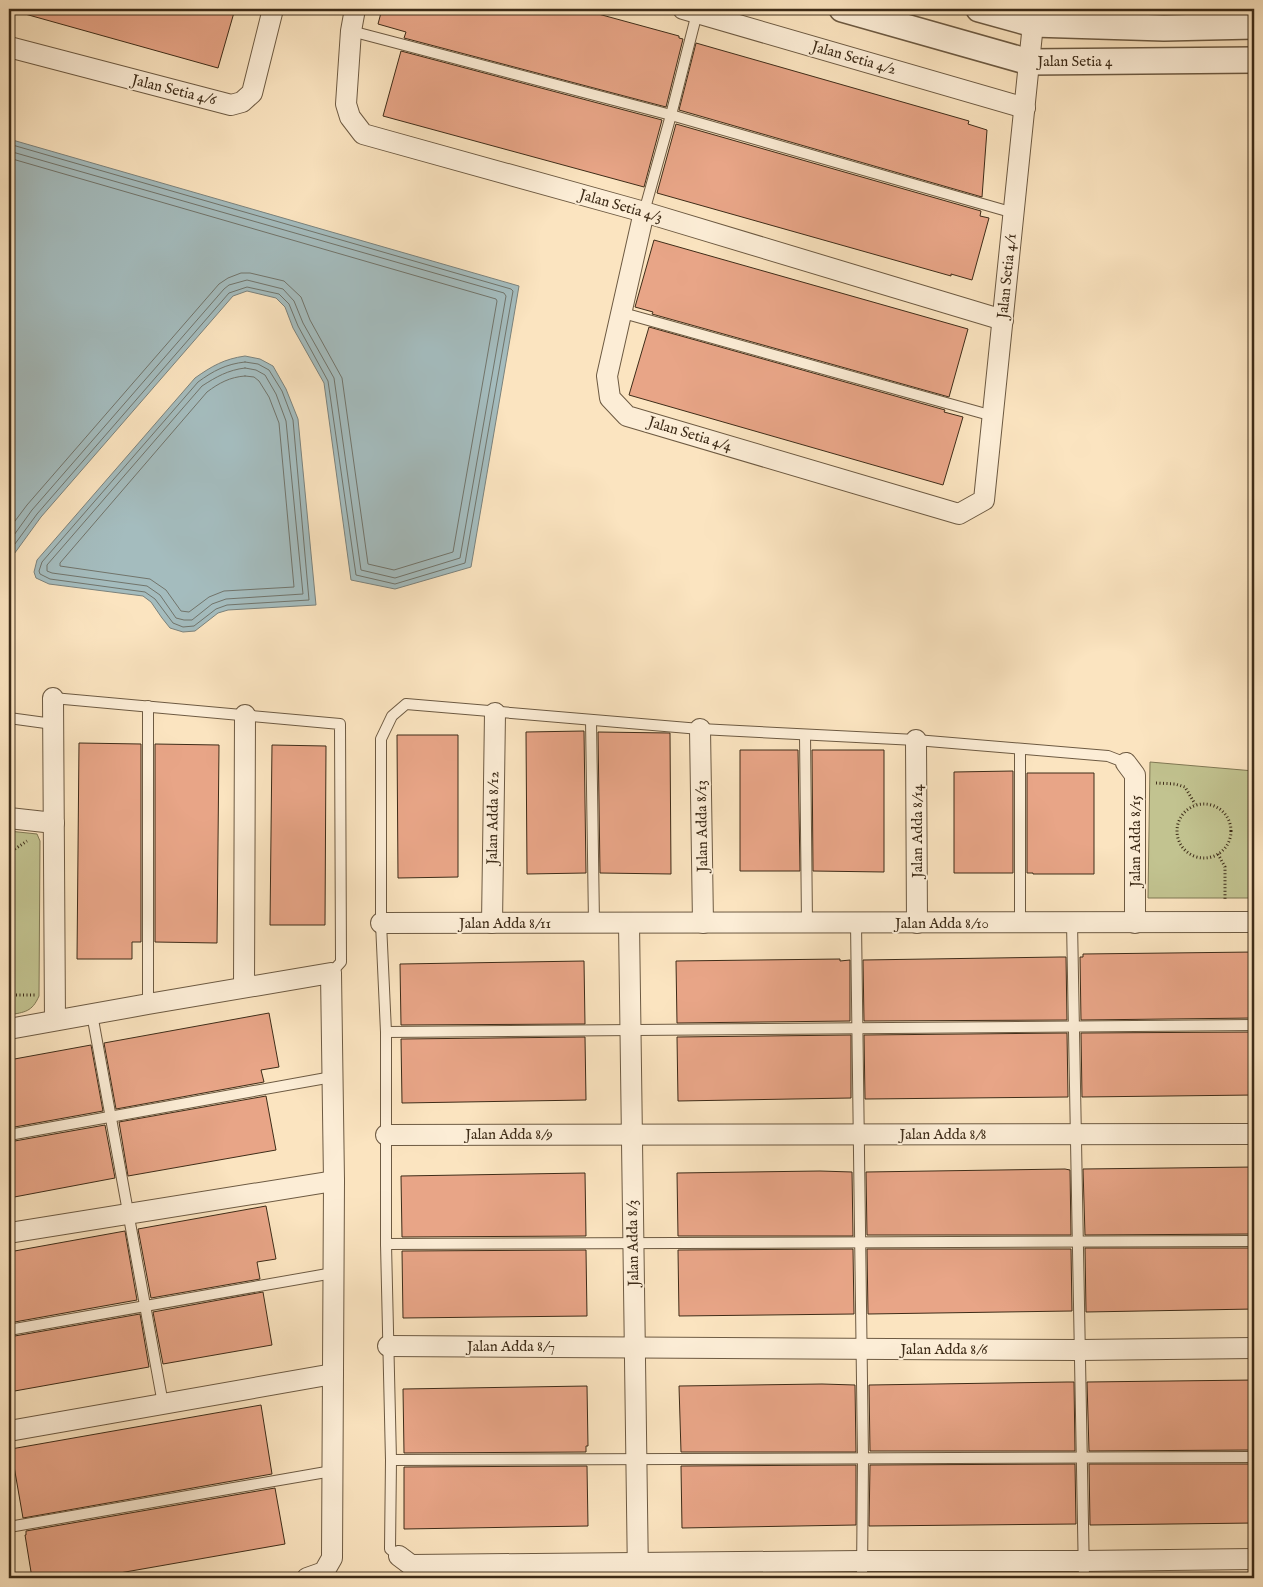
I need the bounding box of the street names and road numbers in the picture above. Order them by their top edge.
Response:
street label: Jalan Setia 4/2 [808,36,898,79]
street label: Jalan Setia 4 [1036,52,1113,71]
street label: Jalan Setia 4/6 [128,70,219,110]
street label: Jalan Setia 4/3 [575,185,665,227]
street label: Jalan Setia 4/1 [993,232,1021,322]
street label: Jalan Setia 4/4 [644,412,735,456]
street label: Jalan Adda 8/12 [483,771,503,867]
street label: Jalan Adda 8/13 [692,780,712,874]
street label: Jalan Adda 8/14 [908,783,927,880]
street label: Jalan Adda 8/15 [1126,794,1145,889]
street label: Jalan Adda 8/11 [457,914,551,933]
street label: Jalan Adda 8/10 [893,914,989,933]
street label: Jalan Adda 8/9 [463,1125,553,1144]
street label: Jalan Adda 8/8 [898,1125,987,1144]
street label: Jalan Adda 8/3 [623,1200,643,1288]
street label: Jalan Adda 8/7 [465,1337,555,1356]
street label: Jalan Adda 8/6 [898,1340,988,1359]

